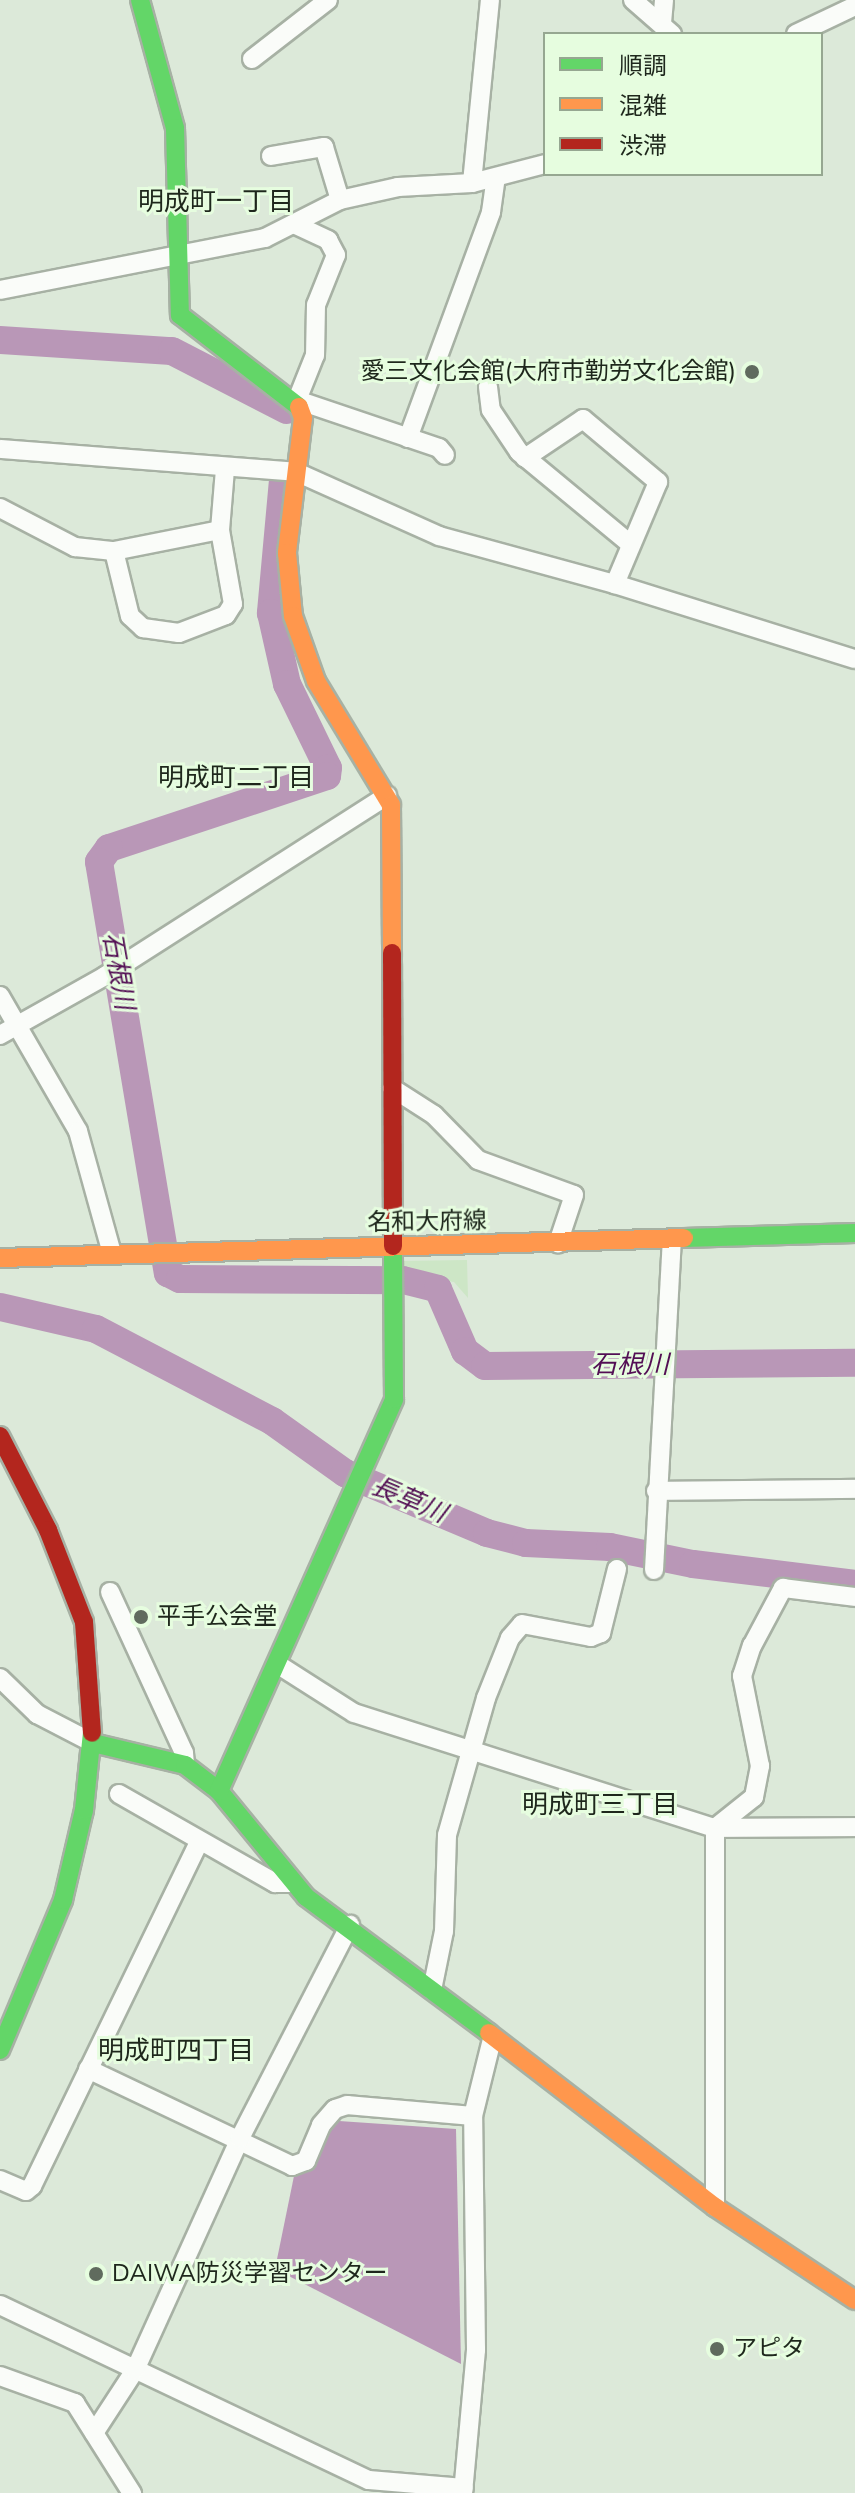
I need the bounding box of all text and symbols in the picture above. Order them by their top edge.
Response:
legend [543,32,823,176]
text: 順調 [619,50,667,82]
text: 混雑 [619,90,667,122]
text: 渋滞 [619,130,667,162]
district label: 明成町一丁目 [138,186,294,218]
place label: 愛三文化会館(大府市勤労文化会館) [361,358,736,386]
marker: 愛三文化会館(大府市勤労文化会館) [743,363,761,381]
district label: 明成町二丁目 [158,762,314,794]
water label: 石根川 [96,930,140,1012]
street label: 名和大府線 [367,1207,487,1237]
water label: 石根川 [591,1349,669,1381]
water label: 長草川 [367,1470,451,1530]
place label: 平手公会堂 [157,1603,277,1631]
marker: 平手公会堂 [132,1608,150,1626]
district label: 明成町三丁目 [522,1789,678,1821]
district label: 明成町四丁目 [98,2035,254,2067]
place label: DAIWA防災学習センター [112,2260,388,2288]
marker: DAIWA防災学習センター [87,2265,105,2283]
place label: アピタ [733,2335,805,2363]
marker: アピタ [708,2340,726,2358]

